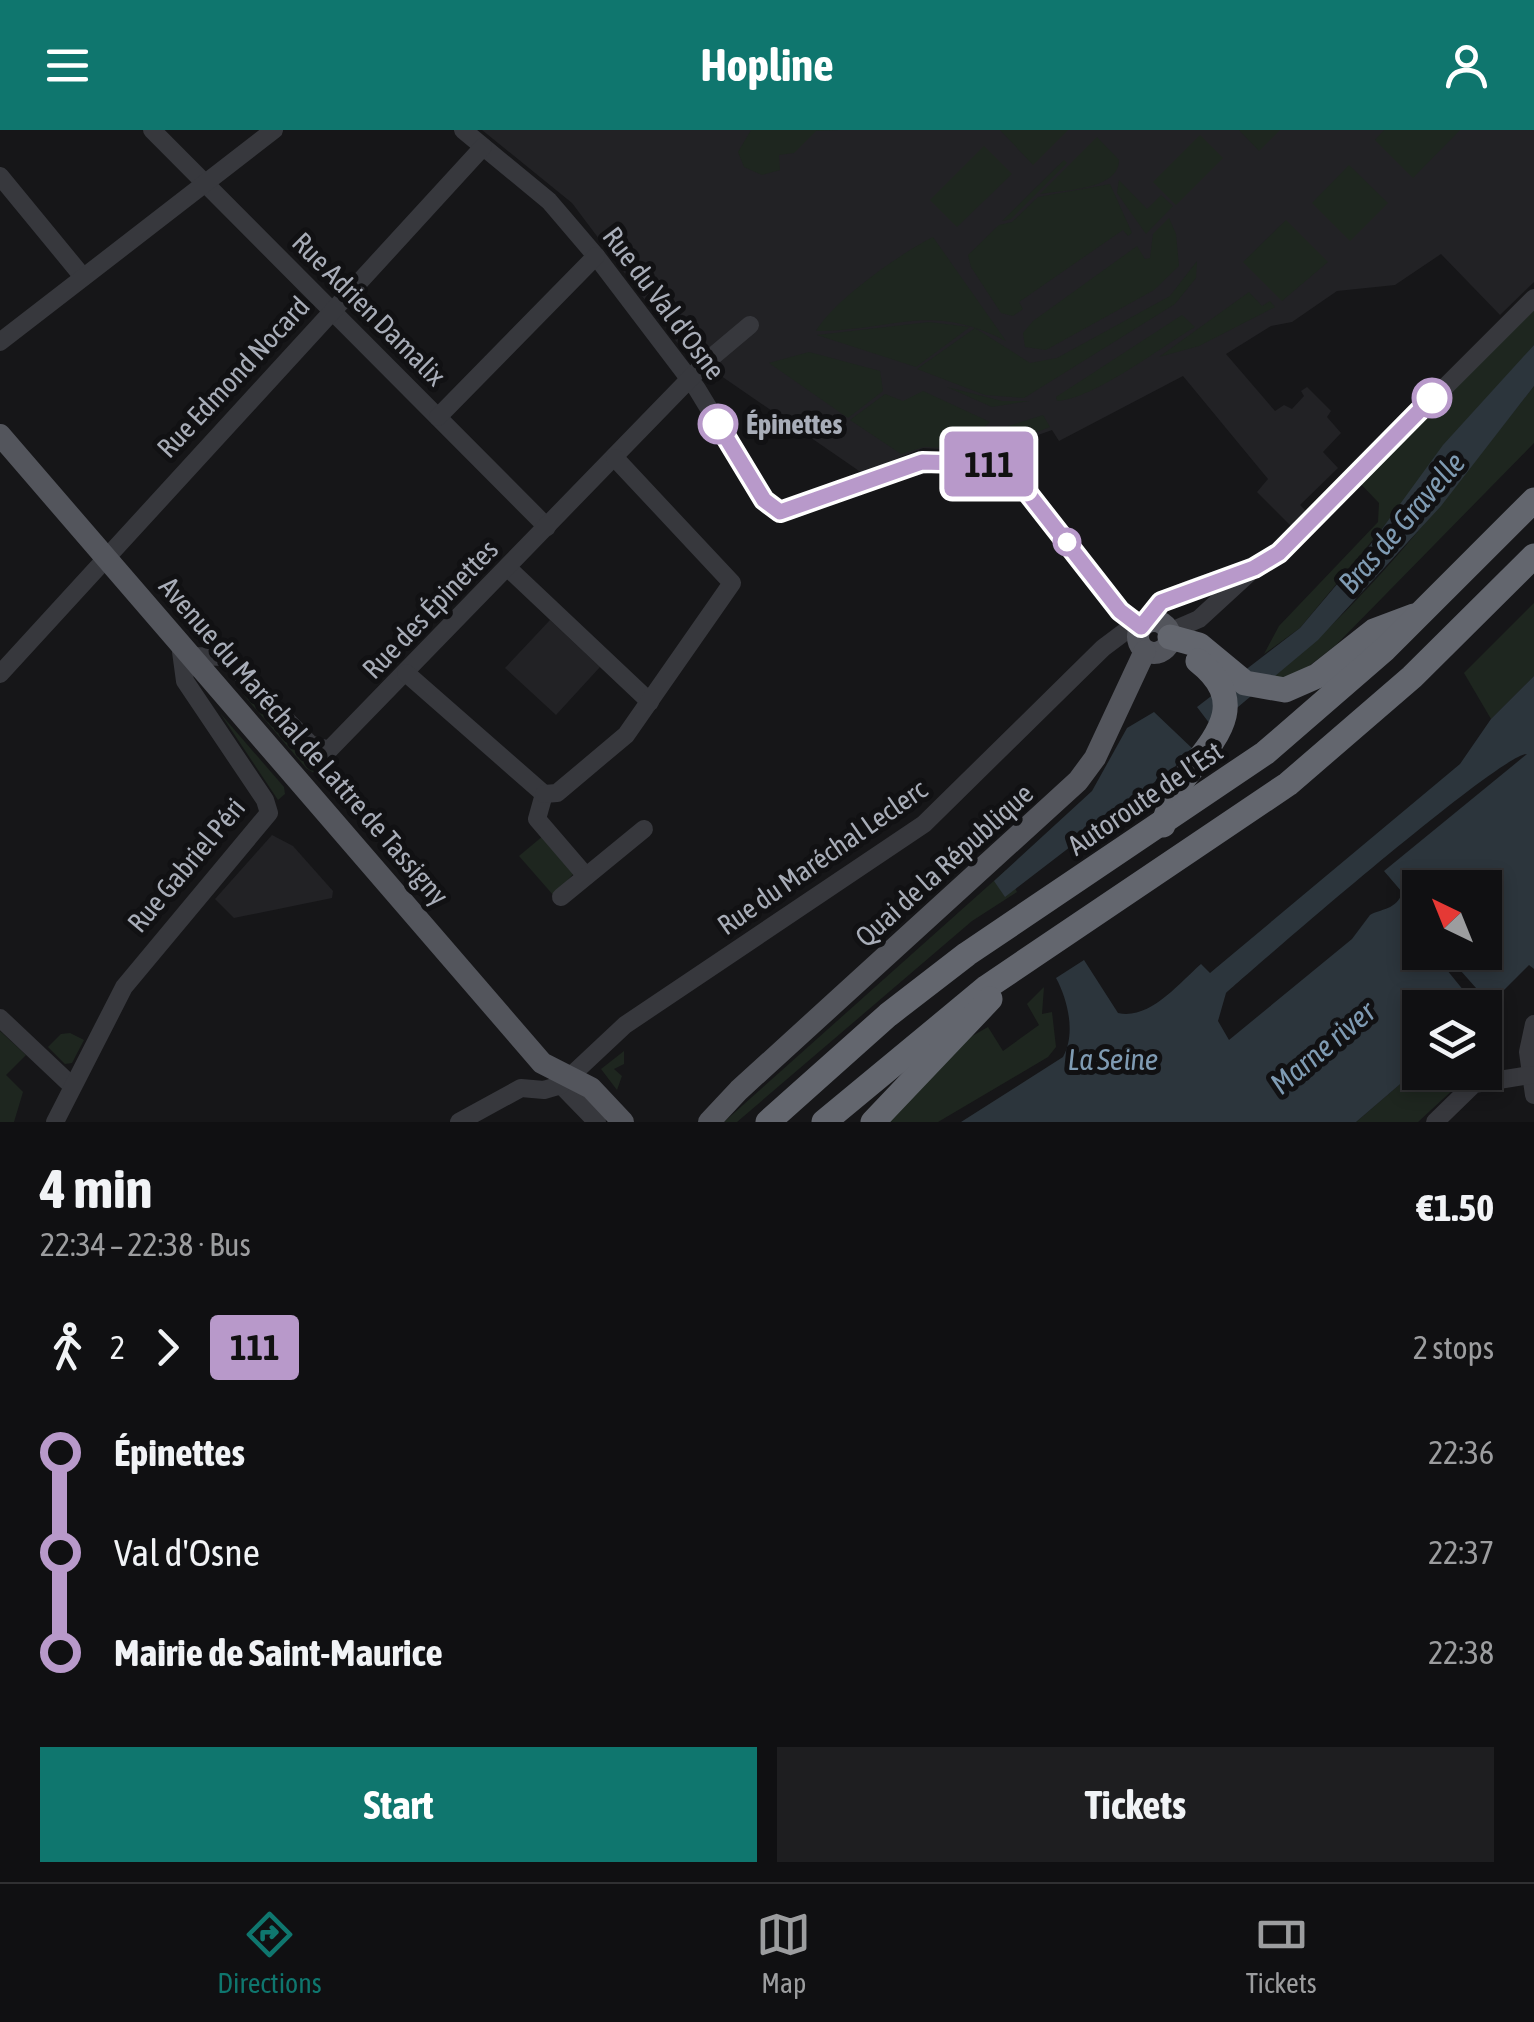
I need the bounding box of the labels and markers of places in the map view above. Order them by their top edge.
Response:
unlabelled marker [1413,379,1451,417]
marker: Épinettes [699,405,737,443]
place label: Épinettes [746,408,842,440]
unlabelled marker [1054,529,1080,555]

